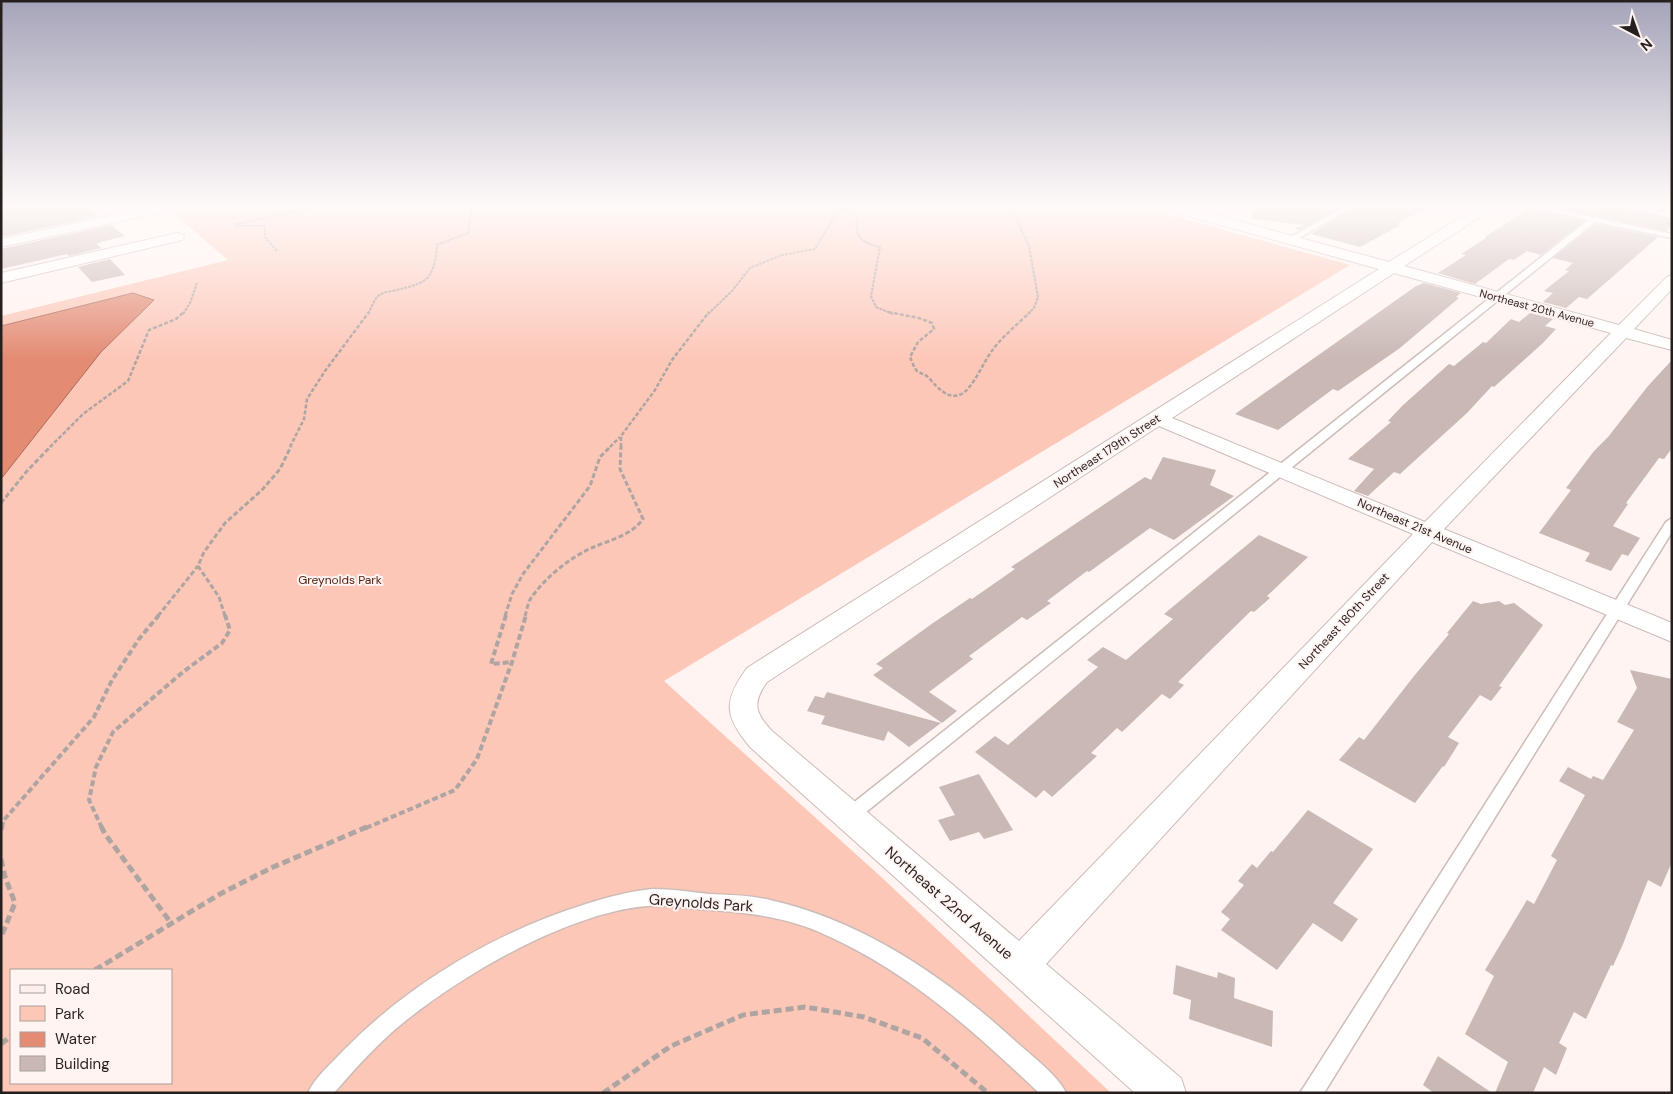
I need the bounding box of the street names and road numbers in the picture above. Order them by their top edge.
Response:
street label: Northeast 20th Avenue [1478,286,1596,330]
street label: Northeast 179th Street [1050,410,1164,492]
street label: Northeast 21st Avenue [1355,494,1475,558]
street label: Northeast 180th Street [1295,569,1393,673]
street label: Northeast 22nd Avenue [881,842,1017,964]
street label: Greynolds Park [648,889,754,917]

